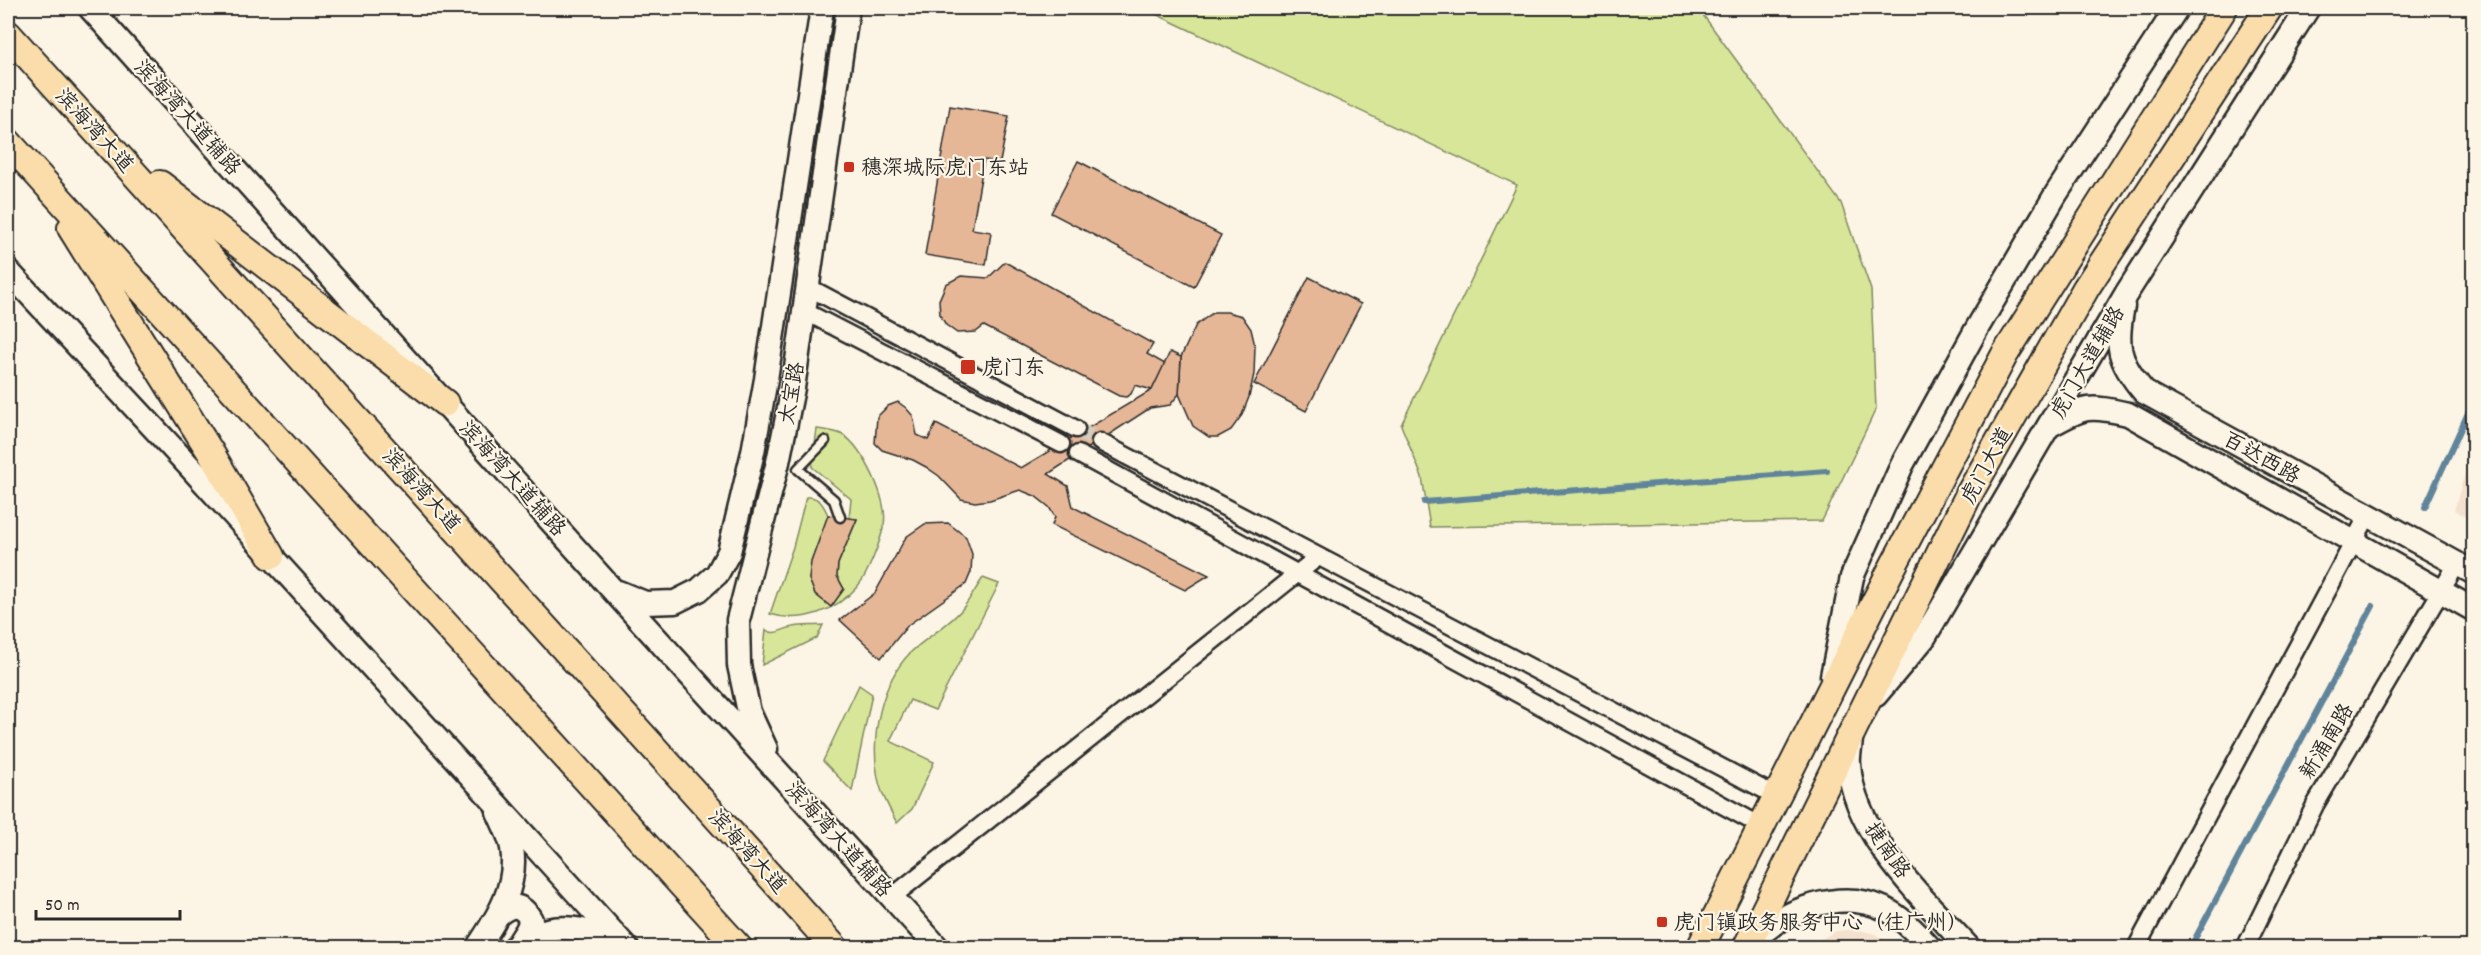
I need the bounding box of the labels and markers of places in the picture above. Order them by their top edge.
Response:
place label: 穗深城际虎门东站 [861,155,1029,185]
marker: 穗深城际虎门东站 [842,160,856,174]
place label: 虎门东 [982,355,1045,385]
marker: 虎门东 [959,358,977,376]
place label: 虎门镇政务服务中心（往广州） [1674,910,1968,940]
marker: 虎门镇政务服务中心（往广州） [1655,915,1669,929]

